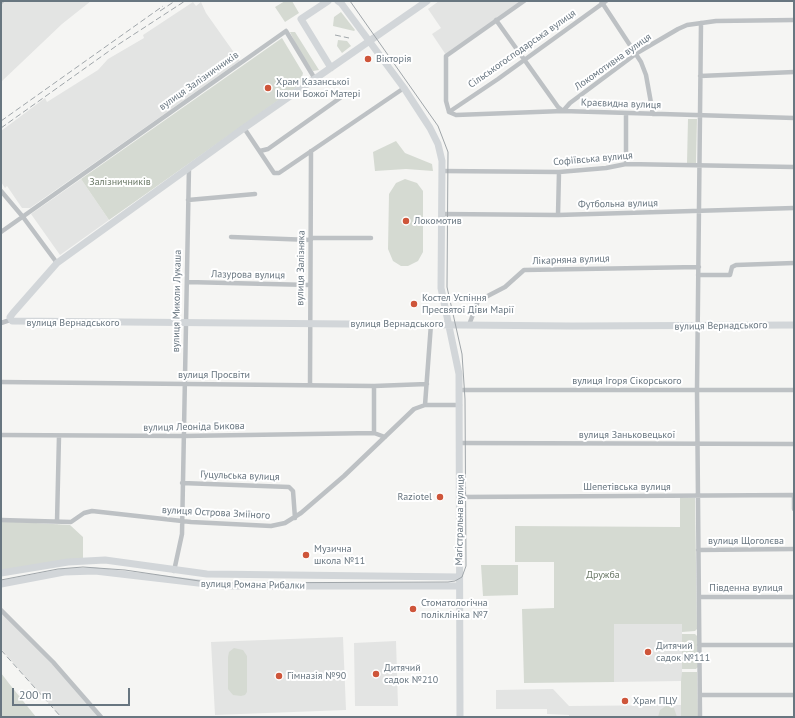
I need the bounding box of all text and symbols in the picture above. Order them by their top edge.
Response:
street label: Сільськогосподарська вулиця [466,7,578,91]
street label: Локомотивна вулиця [572,31,654,93]
street label: вулиця Залізничників [157,49,241,113]
place label: Вікторія [376,53,411,65]
marker: Вікторія [363,54,373,64]
place label: Храм Казанської Ікони Божої Матері [276,76,360,100]
marker: Храм Казанської Ікони Божої Матері [263,83,273,93]
street label: Краєвидна вулиця [581,97,661,111]
street label: Софіївська вулиця [553,150,633,168]
park label: Залізничників [89,176,151,188]
street label: Футбольна вулиця [578,197,658,211]
place label: Локомотив [414,215,462,227]
marker: Локомотив [401,216,411,226]
street label: вулиця Залізняка [294,230,308,306]
street label: вулиця Миколи Лукаша [170,250,184,352]
street label: Лікарняна вулиця [532,253,610,267]
street label: Лазурова вулиця [211,268,285,282]
place label: Костел Успіння Пресвятої Діви Марії [422,292,514,316]
marker: Костел Успіння Пресвятої Діви Марії [409,299,419,309]
street label: вулиця Вернадського [26,317,120,329]
street label: вулиця Вернадського [350,318,444,330]
street label: вулиця Вернадського [674,319,768,333]
street label: вулиця Просвіти [178,369,250,381]
street label: вулиця Ігоря Сікорського [572,375,682,387]
street label: вулиця Леоніда Бикова [143,420,245,434]
street label: вулиця Заньковецької [579,429,675,441]
street label: Гуцульська вулиця [200,469,280,483]
street label: Магістральна вулиця [453,474,467,566]
street label: Шепетівська вулиця [583,481,671,493]
place label: Raziotel [397,491,432,503]
marker: Raziotel [435,492,445,502]
street label: вулиця Острова Зміїного [162,504,270,522]
street label: вулиця Щоголєва [708,535,784,547]
place label: Музична школа №11 [314,543,365,566]
marker: Музична школа №11 [301,550,311,560]
park label: Дружба [586,569,620,581]
street label: вулиця Романа Рибалки [201,578,305,592]
street label: Південна вулиця [709,582,783,594]
place label: Стоматологічна поліклініка №7 [421,597,488,620]
marker: Стоматологічна поліклініка №7 [408,604,418,614]
place label: Дитячий садок №111 [656,640,710,664]
marker: Дитячий садок №111 [643,647,653,657]
place label: Дитячий садок №210 [384,662,438,686]
marker: Дитячий садок №210 [371,669,381,679]
place label: Гімназія №90 [287,670,346,682]
marker: Гімназія №90 [274,671,284,681]
scale bar [14,680,132,706]
text: 200 m [19,687,52,702]
place label: Храм ПЦУ [633,695,677,707]
marker: Храм ПЦУ [620,696,630,706]

